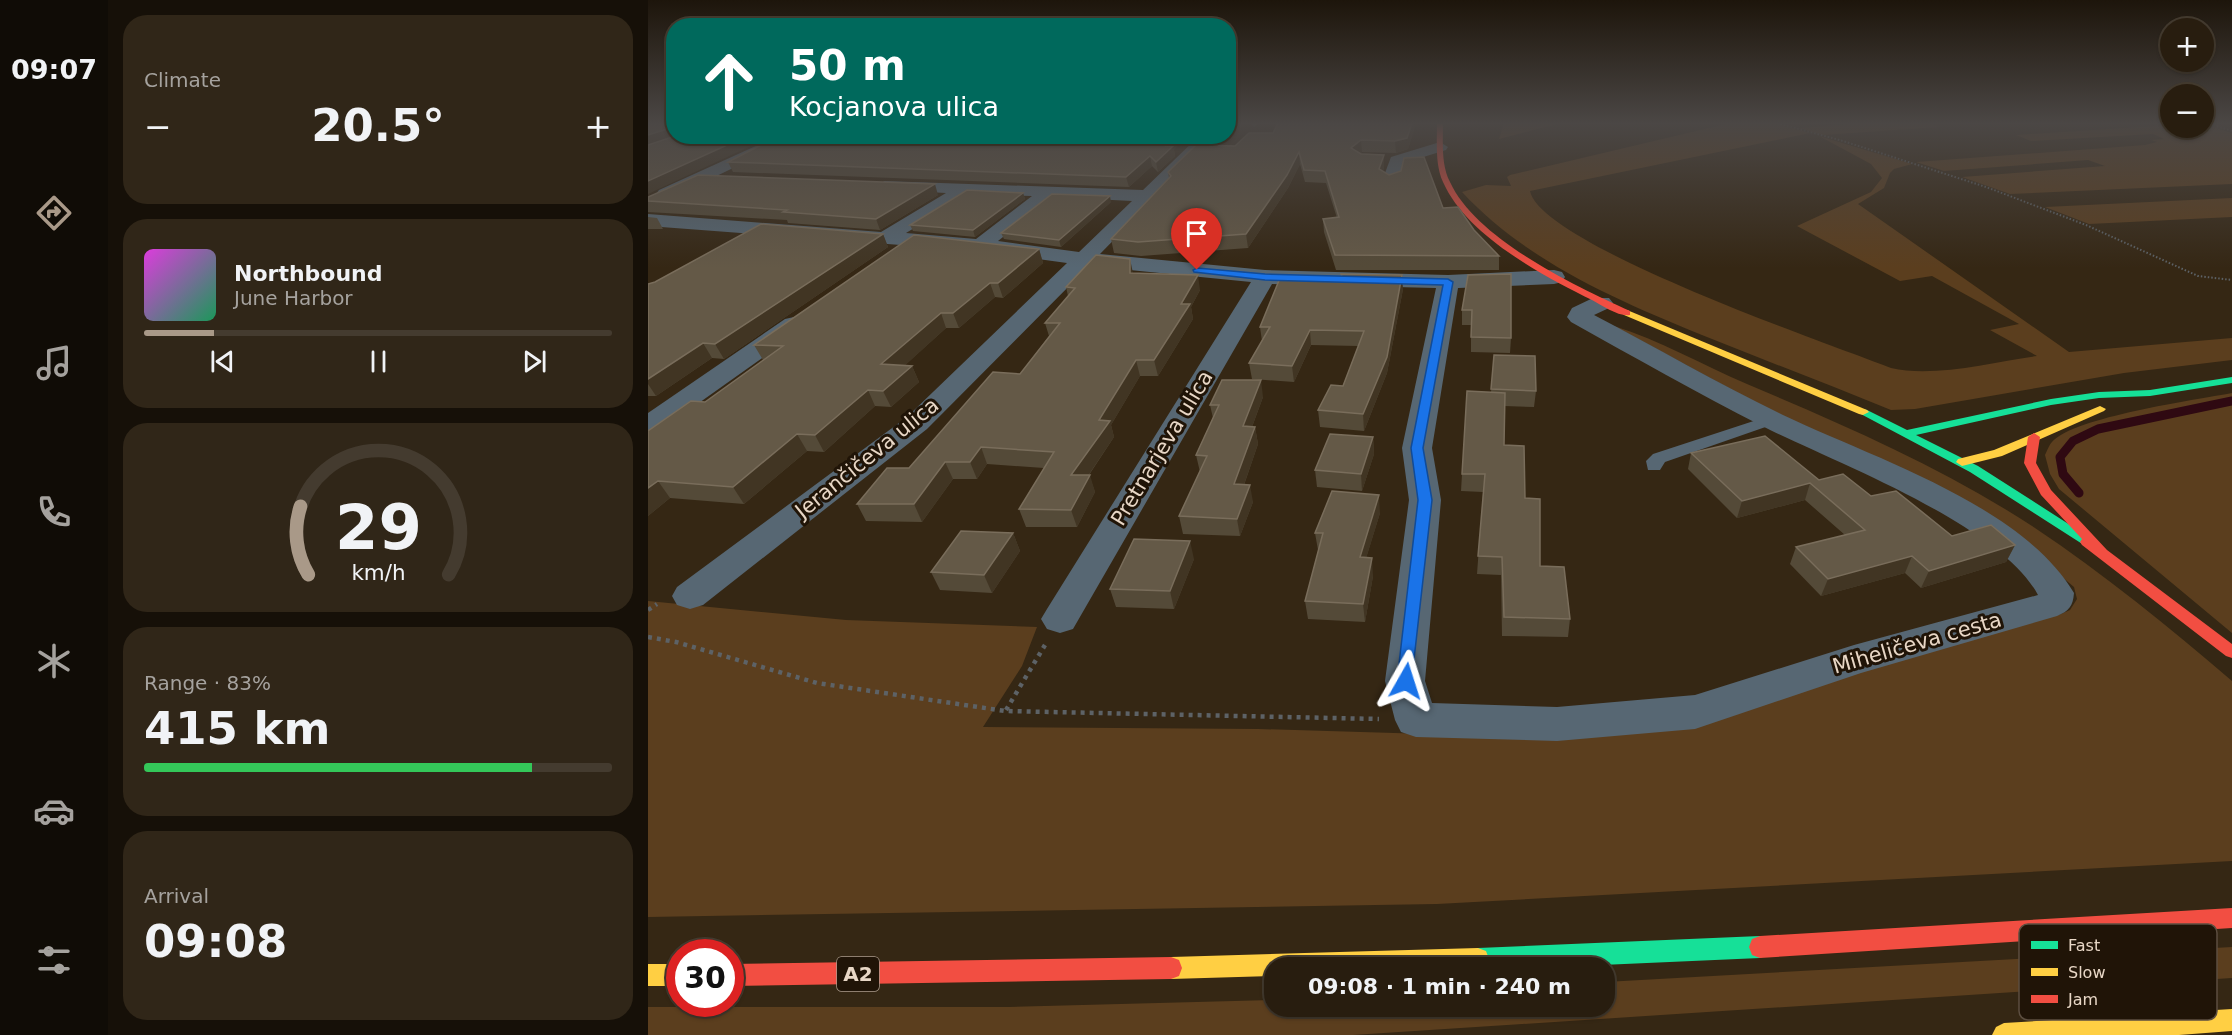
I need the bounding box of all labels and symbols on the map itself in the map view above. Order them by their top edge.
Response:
pin [1171,208,1222,270]
street label: Pretnarjeva ulica [1106,366,1218,530]
street label: Jerančičeva ulica [789,393,943,524]
street label: Miheličeva cesta [1830,607,2004,679]
position arrow [1374,649,1438,713]
legend [2019,924,2217,1020]
text: Fast [2068,936,2100,955]
speed limit sign: 30 [666,939,744,1017]
road number: A2 [837,957,879,991]
text: Slow [2068,963,2105,982]
text: Jam [2067,990,2098,1009]

